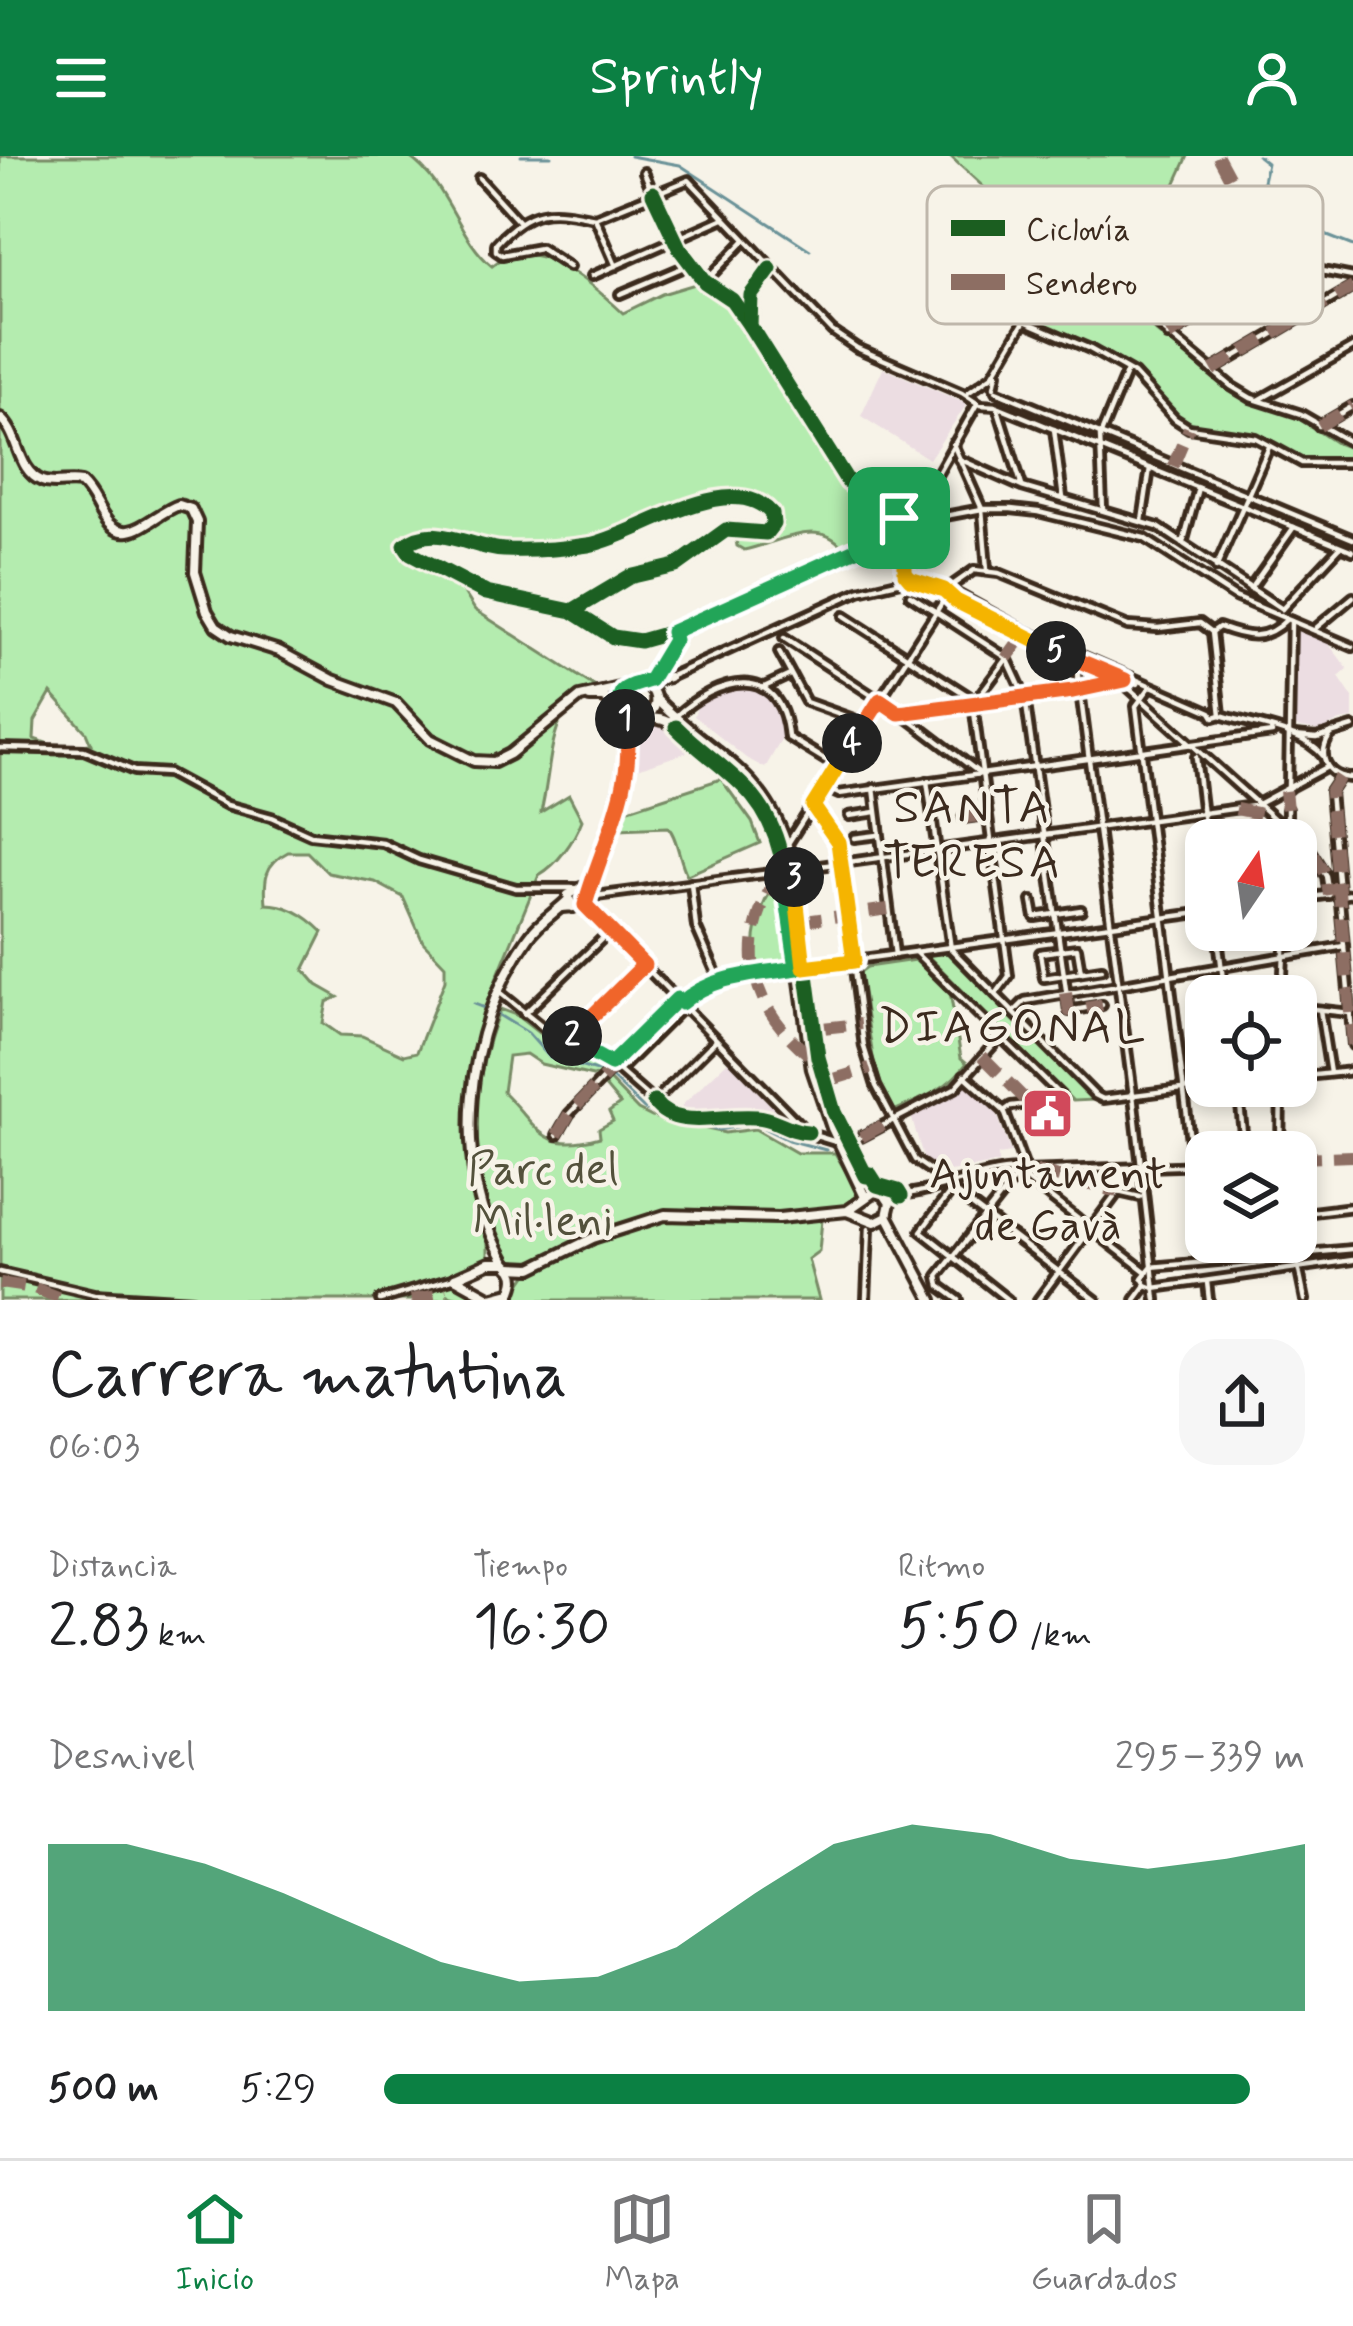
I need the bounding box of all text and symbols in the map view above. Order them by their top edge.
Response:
text: Sprintly [589,43,764,114]
icon: menu [48,45,114,111]
icon: person [1239,45,1305,111]
legend [927,186,1323,324]
text: Ciclovía [1026,209,1131,253]
text: Sendero [1026,263,1138,307]
pin [848,467,950,569]
icon: arrive [866,485,932,551]
pin: 5 [1026,621,1086,681]
text: 5 [1046,629,1066,673]
pin: 1 [595,689,655,749]
text: 1 [618,697,632,741]
pin: 4 [822,713,882,773]
text: 4 [842,721,862,765]
district label: SANTA TERESA [883,777,1063,895]
north arrow [1185,819,1317,951]
map controls [1185,819,1317,1263]
pin: 3 [764,847,824,907]
text: 3 [787,855,801,899]
button: locate [1185,975,1317,1107]
district label: DIAGONAL [878,997,1148,1060]
pin: 2 [542,1006,602,1066]
text: 2 [564,1014,580,1058]
public building icon: Ajuntament de Gavà [1020,1086,1076,1142]
button: layers [1185,1131,1317,1263]
park label: Parc del Mil·leni [468,1141,618,1252]
place label: Ajuntament de Gavà [929,1146,1167,1257]
text: Carrera matutina [48,1334,568,1420]
button: share [1179,1339,1305,1465]
text: 06:03 [48,1422,140,1473]
text: Distancia [48,1545,177,1589]
text: Tiempo [473,1545,568,1589]
text: Ritmo [898,1545,985,1589]
text: 2.83 [48,1589,149,1668]
text: 16:30 [473,1589,610,1668]
text: 5:50 [898,1589,1020,1668]
text: km [149,1614,206,1658]
text: /km [1020,1614,1092,1658]
text: Desnivel [48,1732,195,1783]
text: 295–339 m [1115,1732,1305,1783]
text: 500 m [48,2064,159,2115]
text: 5:29 [240,2064,316,2115]
tab: Inicio [175,2186,254,2302]
tab: Mapa [605,2186,680,2302]
tab: Guardados [1031,2186,1178,2302]

